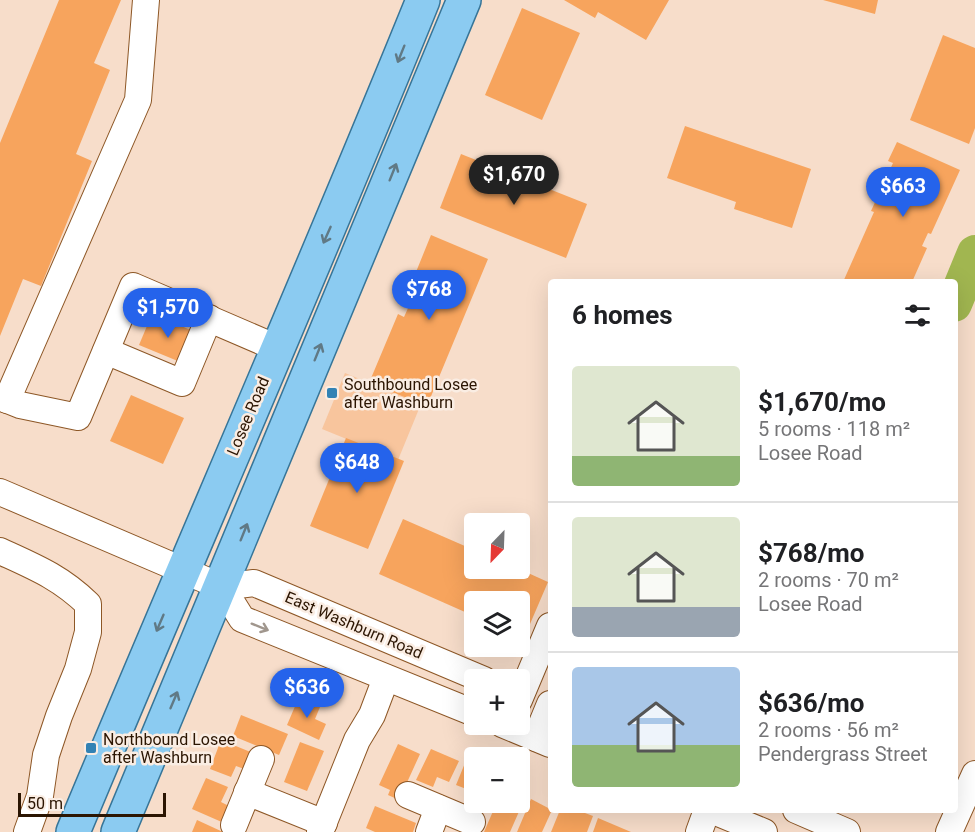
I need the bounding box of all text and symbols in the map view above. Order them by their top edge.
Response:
one-way arrow [395,44,406,63]
pin: $1,670 [465,155,563,206]
text: $1,670 [483,162,545,186]
one-way arrow [388,163,399,182]
pin: $663 [867,167,939,218]
text: $663 [880,174,926,198]
one-way arrow [321,225,332,243]
pin: $768 [393,270,465,321]
text: $768 [406,277,452,301]
pin: $1,570 [119,288,217,339]
text: $1,570 [137,295,199,319]
icon: filters [901,299,934,332]
text: 6 homes [572,300,673,330]
one-way arrow [313,344,324,362]
street label: Losee Road [223,374,273,458]
place label: Southbound Losee after Washburn [344,375,477,412]
marker: Southbound Losee after Washburn [325,386,339,400]
text: $1,670/mo [758,387,886,417]
icon: home [620,390,692,462]
text: 5 rooms · 118 m² [758,417,910,441]
text: Losee Road [758,441,863,465]
pin: $648 [321,443,393,494]
text: $648 [334,450,380,474]
north arrow [464,513,530,579]
map controls [464,513,530,813]
one-way arrow [239,524,250,542]
text: $768/mo [758,538,865,568]
icon: home [620,541,692,613]
text: 2 rooms · 70 m² [758,568,899,592]
street label: East Washburn Road [282,587,426,663]
button: layers [464,591,530,657]
text: Losee Road [758,592,863,616]
one-way arrow [154,614,165,632]
one-way arrow [250,622,269,633]
pin: $636 [271,668,343,719]
button: + [464,669,530,735]
text: $636 [284,675,330,699]
text: $636/mo [758,688,865,718]
one-way arrow [169,691,180,709]
icon: home [620,691,692,763]
text: 2 rooms · 56 m² [758,718,899,742]
place label: Northbound Losee after Washburn [103,730,235,767]
marker: Northbound Losee after Washburn [84,741,98,755]
text: Pendergrass Street [758,742,927,766]
button: − [464,747,530,813]
scale bar [18,790,166,818]
text: 50 m [27,794,63,813]

